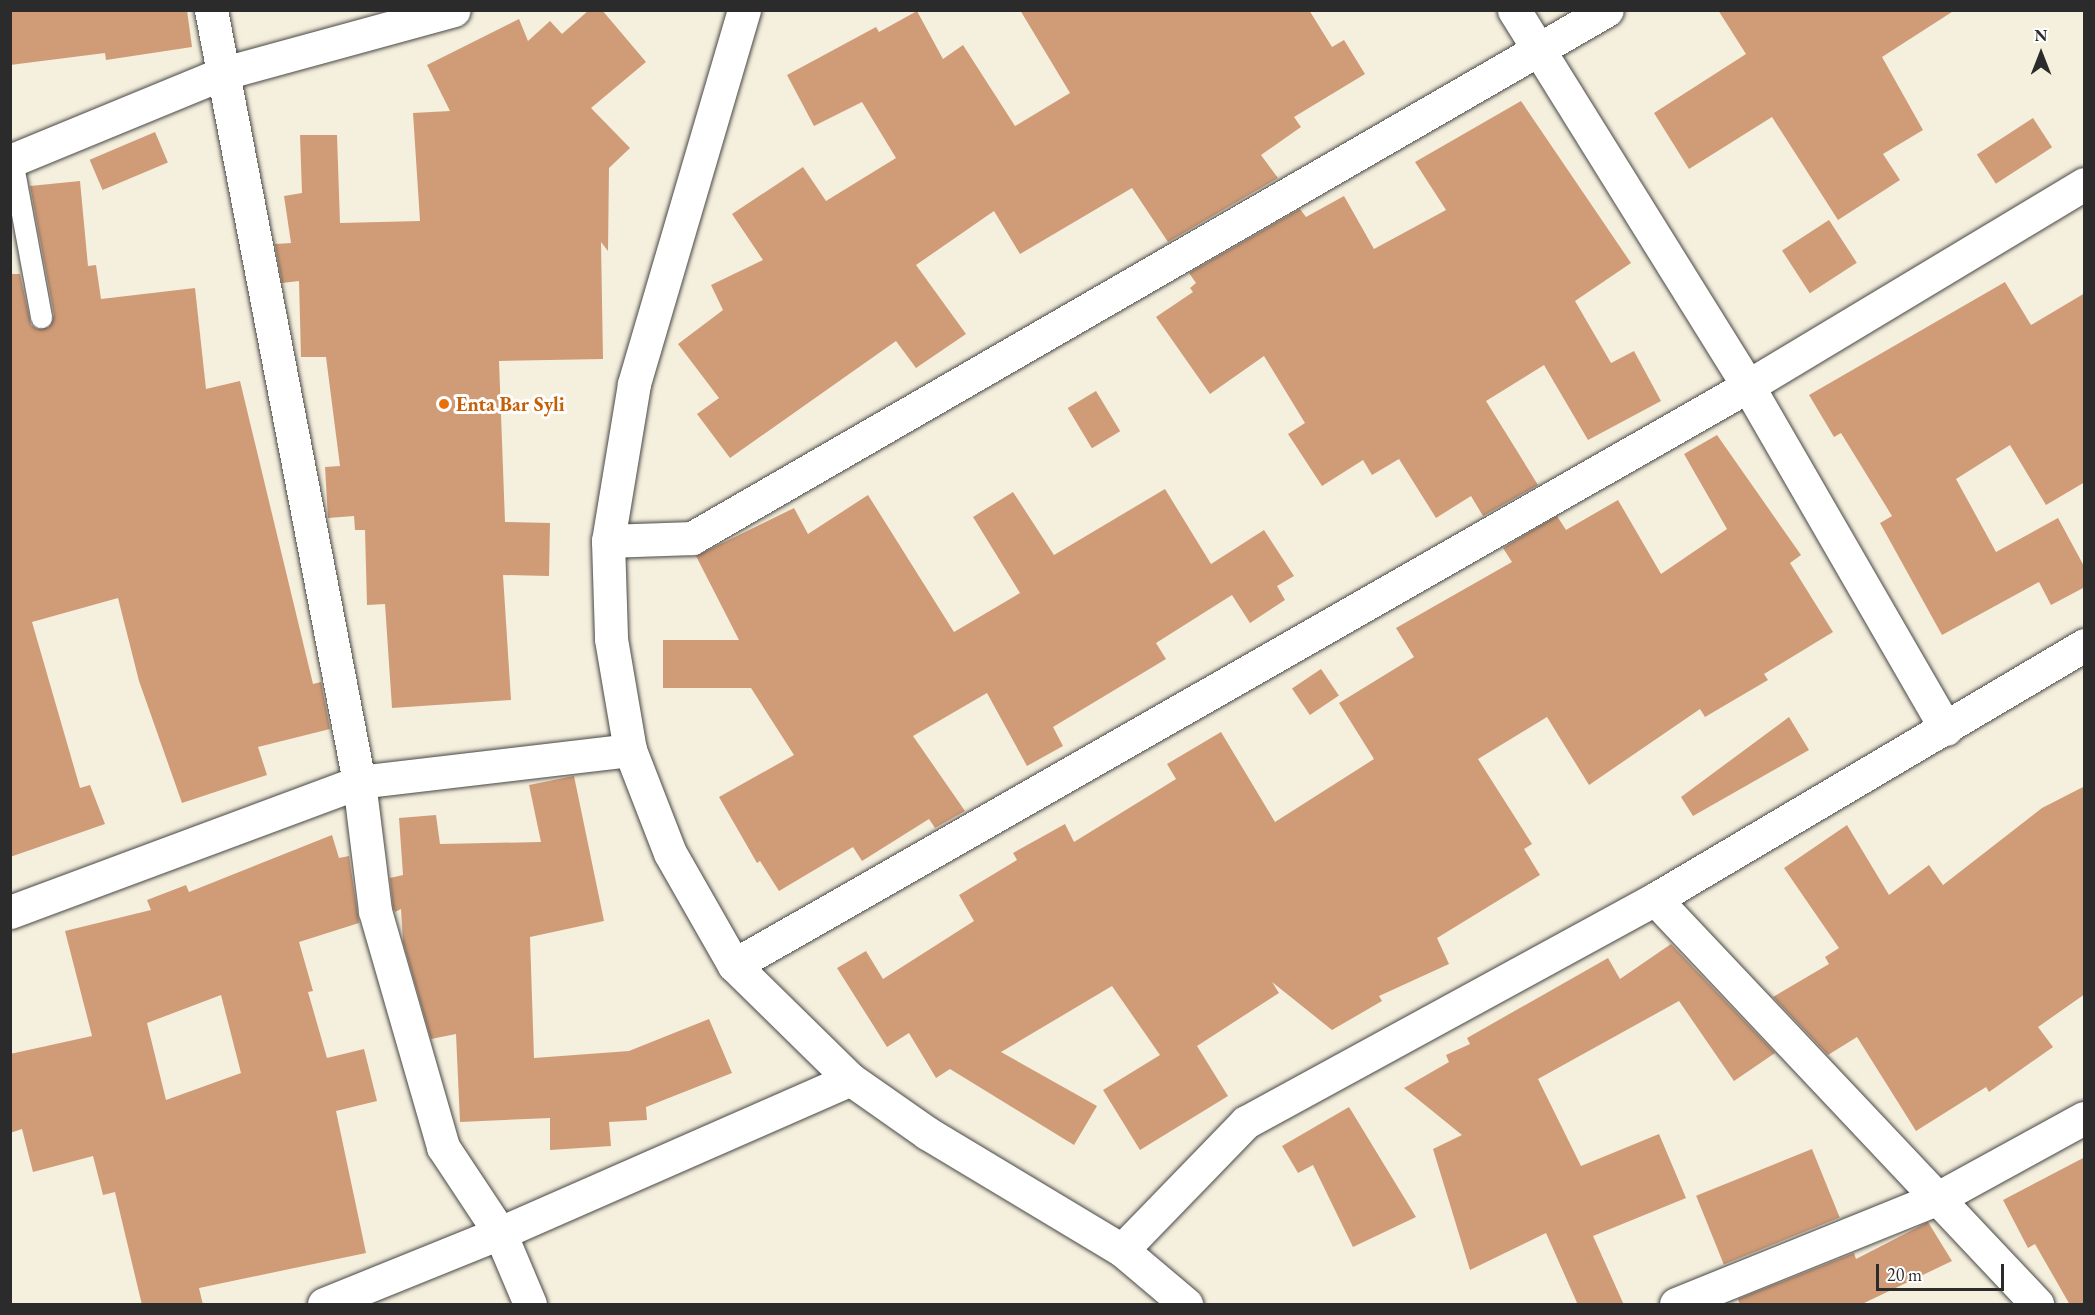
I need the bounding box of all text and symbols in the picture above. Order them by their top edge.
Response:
north arrow [2011,24,2071,84]
text: N [2035,25,2047,46]
place label: Enta Bar Syli [456,392,565,416]
marker: Enta Bar Syli [437,397,451,411]
scale bar [1879,1252,2006,1290]
text: 20 m [1887,1263,1922,1286]

